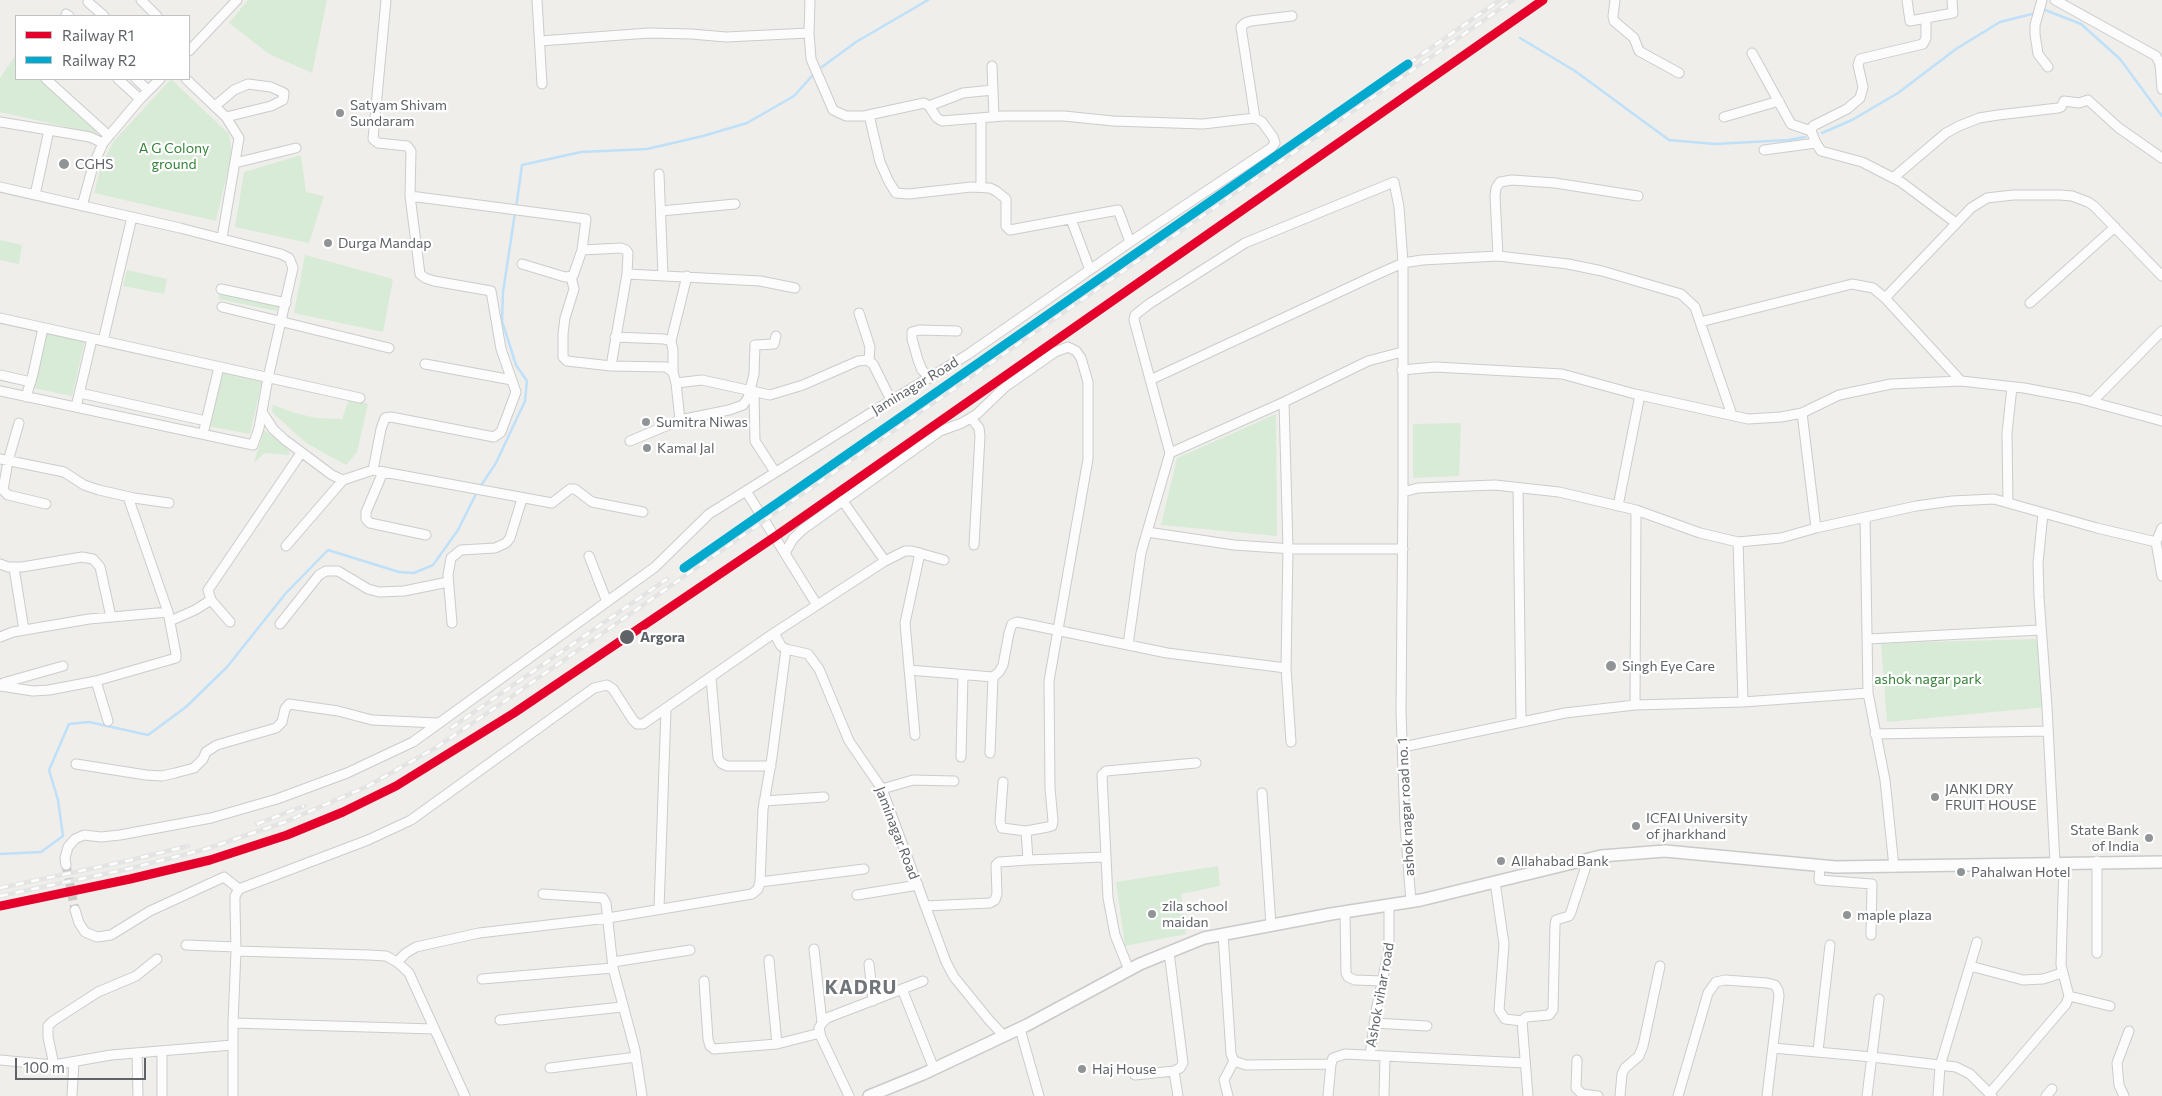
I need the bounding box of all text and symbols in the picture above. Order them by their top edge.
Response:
legend [15,15,190,80]
text: Railway R1 [62,26,134,44]
text: Railway R2 [62,51,136,69]
place label: Satyam Shivam Sundaram [350,97,447,130]
marker: Satyam Shivam Sundaram [334,107,346,119]
park label: A G Colony ground [139,140,209,172]
place label: CGHS [75,156,114,172]
marker: CGHS [57,157,71,171]
place label: Durga Mandap [338,235,432,251]
marker: Durga Mandap [322,237,334,249]
street label: Jaminagar Road [869,353,961,419]
place label: Sumitra Niwas [656,414,748,430]
marker: Sumitra Niwas [640,416,652,428]
place label: Kamal Jal [657,440,714,456]
marker: Kamal Jal [641,442,653,454]
marker: Argora [618,628,636,646]
place label: Argora [640,629,685,645]
place label: Singh Eye Care [1622,658,1715,674]
marker: Singh Eye Care [1604,659,1618,673]
park label: ashok nagar park [1874,671,1982,687]
street label: ashok nagar road no. 1 [1394,737,1418,877]
place label: JANKI DRY FRUIT HOUSE [1945,781,2037,814]
street label: Jaminagar Road [872,784,922,882]
marker: JANKI DRY FRUIT HOUSE [1929,791,1941,803]
place label: ICFAI University of jharkhand [1646,810,1748,842]
marker: ICFAI University of jharkhand [1630,820,1642,832]
place label: State Bank of India [2070,822,2139,854]
marker: State Bank of India [2143,832,2155,844]
place label: Allahabad Bank [1511,853,1609,869]
marker: Allahabad Bank [1495,855,1507,867]
place label: Pahalwan Hotel [1971,864,2070,880]
marker: Pahalwan Hotel [1955,866,1967,878]
place label: zila school maidan [1162,898,1228,930]
place label: maple plaza [1857,907,1932,923]
marker: zila school maidan [1146,908,1158,920]
marker: maple plaza [1841,909,1853,921]
street label: Ashok vihar road [1363,941,1397,1049]
district label: KADRU [824,977,898,999]
scale bar [18,1048,149,1080]
text: 100 m [23,1058,65,1076]
place label: Haj House [1092,1061,1156,1077]
marker: Haj House [1076,1063,1088,1075]

